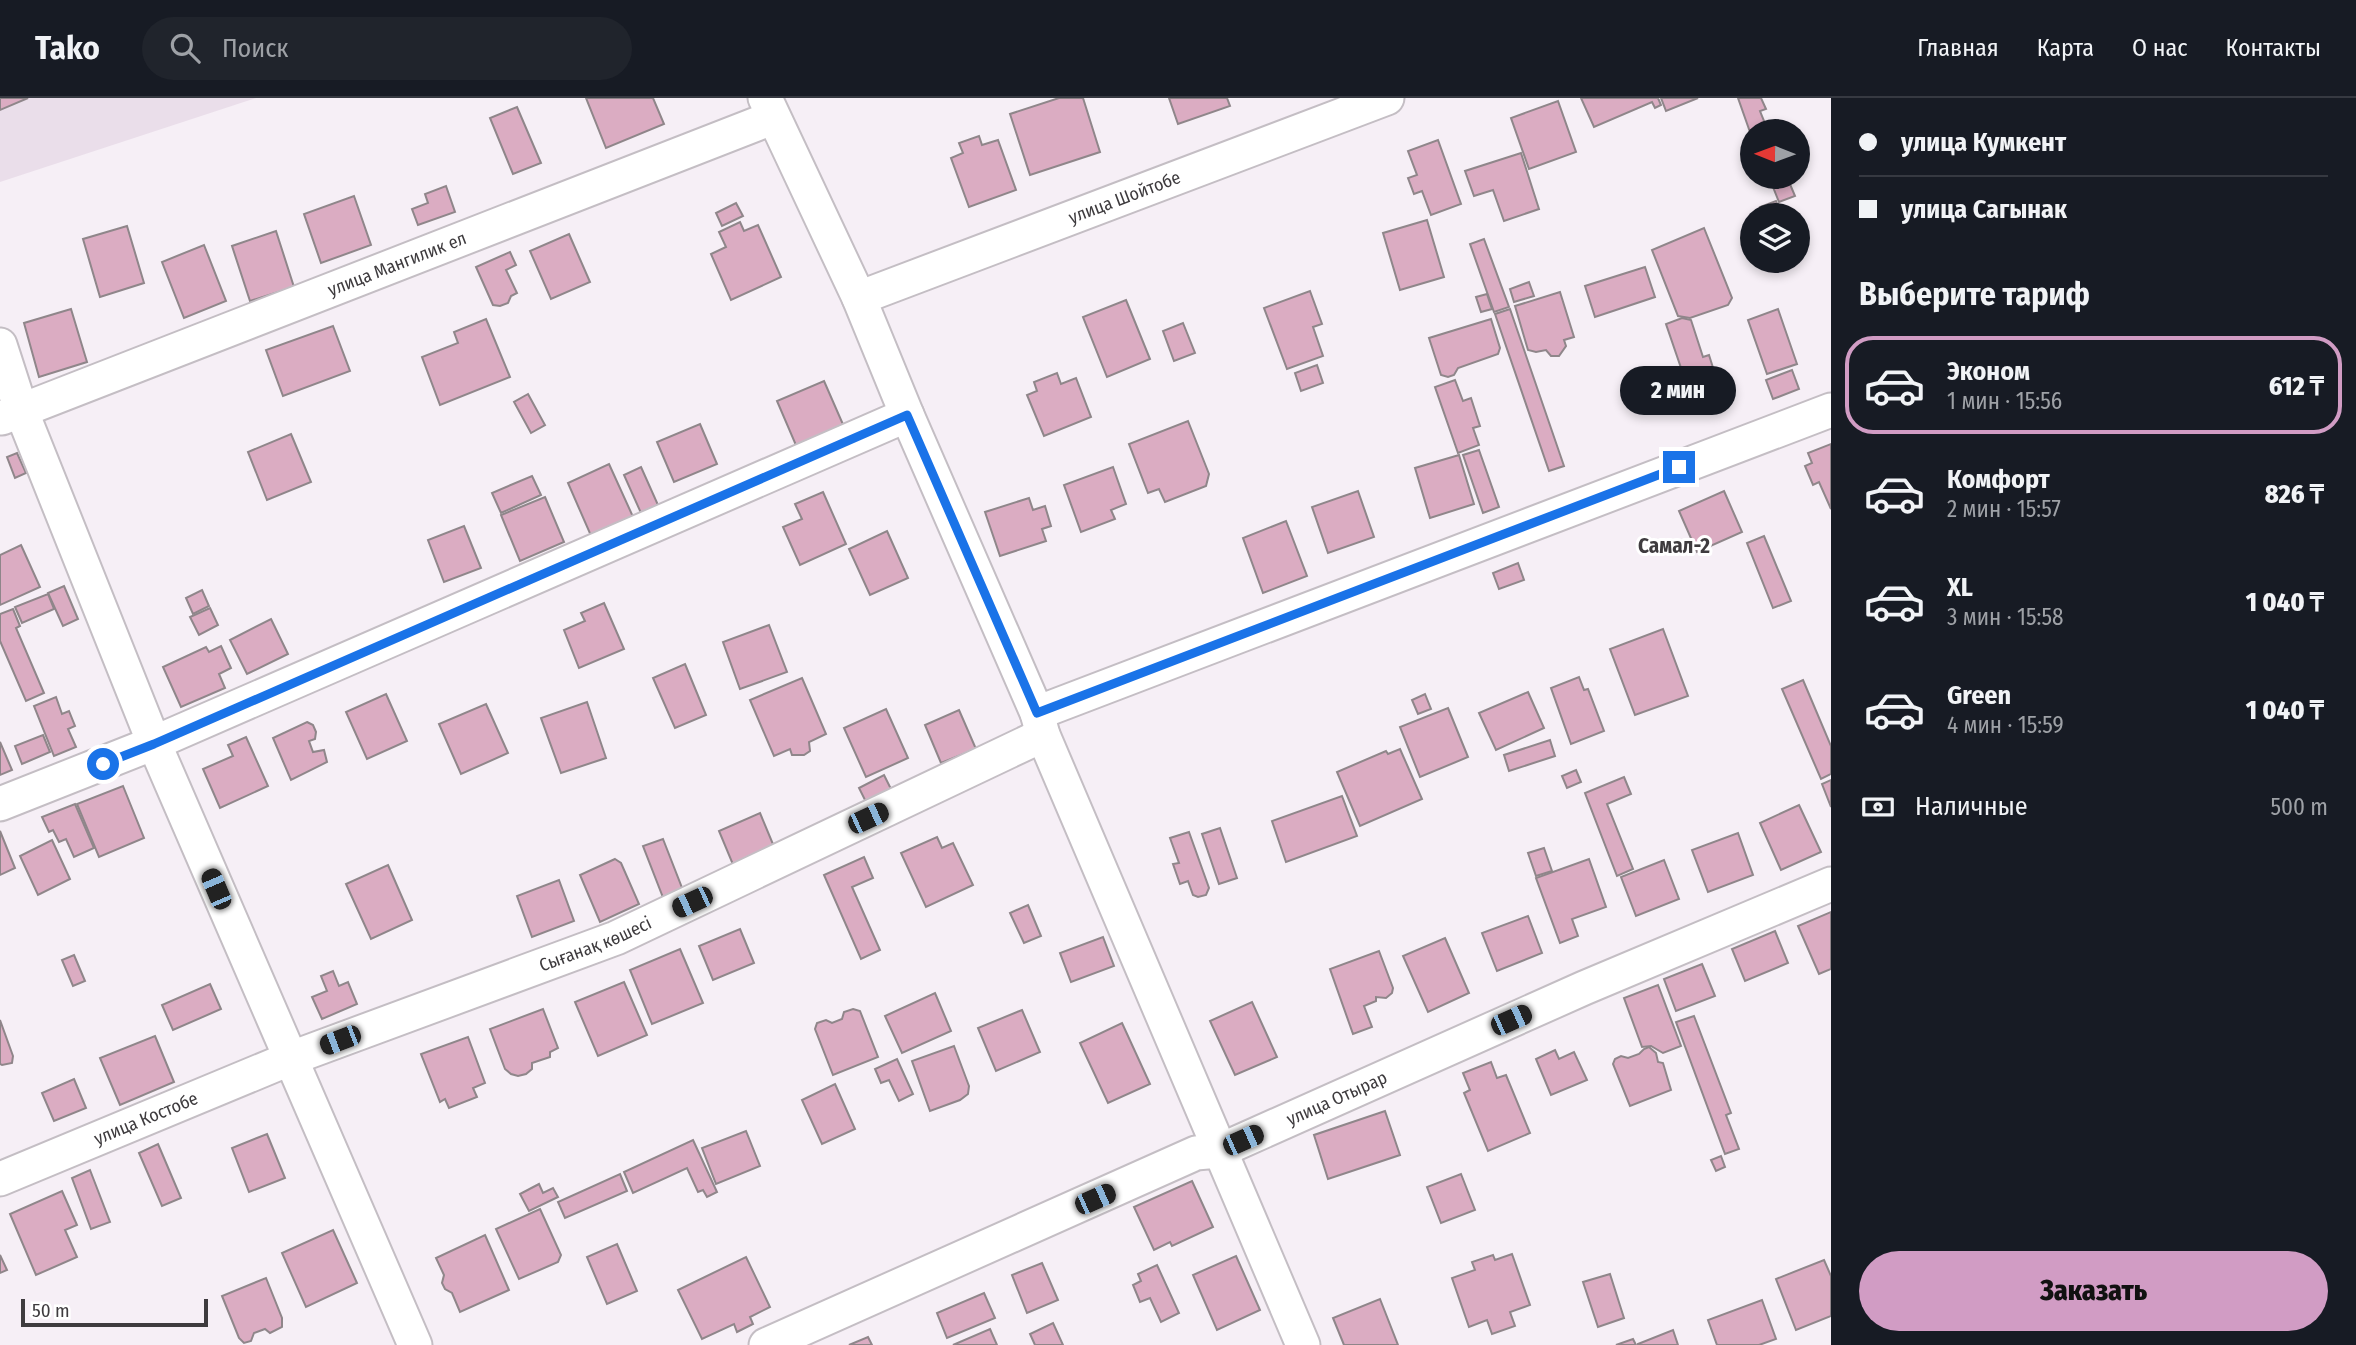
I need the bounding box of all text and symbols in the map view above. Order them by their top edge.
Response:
search box [142,17,632,80]
text: Tako [35,28,100,68]
icon: search [166,29,204,67]
text: Поиск [222,33,289,64]
text: Главная [1917,34,1999,62]
text: Карта [2037,34,2094,62]
text: О нас [2132,34,2187,62]
text: Контакты [2225,34,2321,62]
north arrow [1740,119,1810,189]
map controls [1740,119,1810,273]
text: улица Кумкент [1901,127,2066,158]
street label: улица Шойтобе [1066,166,1184,229]
text: улица Сагынак [1901,194,2067,225]
button: layers [1740,203,1810,273]
street label: улица Мангилик ел [325,227,469,301]
text: Выберите тариф [1859,275,2090,313]
icon: car [1863,354,1926,417]
text: Эконом [1947,356,2030,387]
callout: 2 мин [1621,366,1737,414]
text: 612 ₸ [2269,371,2324,402]
text: 2 мин [1651,376,1705,404]
text: 1 мин · 15:56 [1947,387,2062,415]
route end [1663,451,1695,483]
icon: car [1863,462,1926,525]
text: Комфорт [1947,464,2050,495]
text: 826 ₸ [2265,479,2324,510]
text: 2 мин · 15:57 [1947,495,2061,523]
district label: Самал-2 [1638,533,1710,559]
icon: car [1863,570,1926,633]
text: XL [1947,572,1973,603]
text: 1 040 ₸ [2246,587,2324,618]
text: 3 мин · 15:58 [1947,603,2064,631]
icon: car [1863,678,1926,741]
text: Green [1947,680,2011,711]
text: 1 040 ₸ [2246,695,2324,726]
text: 4 мин · 15:59 [1947,711,2064,739]
route start [87,748,119,780]
icon: cash [1859,788,1897,826]
text: Наличные [1915,791,2028,822]
text: 500 m [2270,793,2328,821]
car [845,800,892,836]
car [199,866,234,912]
car [669,884,716,920]
street label: Сығанақ көшесі [536,912,655,976]
car [1488,1002,1535,1038]
car [317,1023,364,1057]
street label: улица Отырар [1283,1066,1390,1130]
street label: улица Костобе [91,1087,201,1150]
car [1220,1122,1267,1158]
car [1072,1181,1119,1217]
button: Заказать [1859,1251,2328,1331]
scale bar [21,1296,208,1328]
text: 50 m [32,1299,70,1322]

